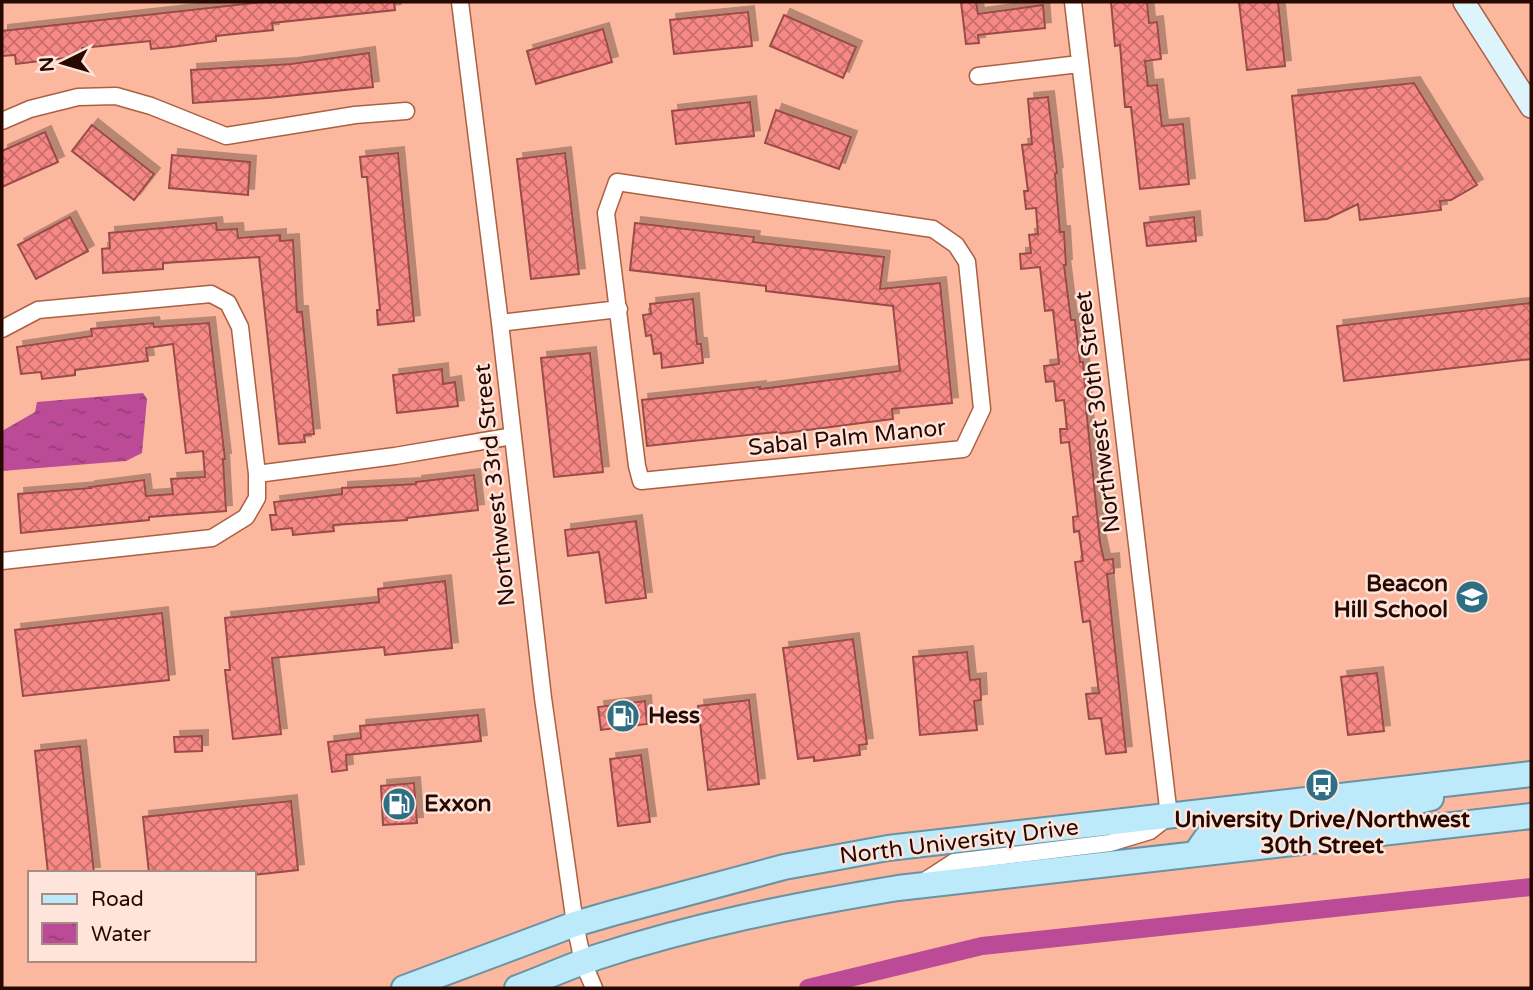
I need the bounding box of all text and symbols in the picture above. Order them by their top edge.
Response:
north arrow [28,28,98,98]
text: N [35,56,59,73]
street label: Northwest 30th Street [1069,289,1127,535]
street label: Northwest 33rd Street [468,362,522,608]
street label: Sabal Palm Manor [747,414,947,462]
place label: Beacon Hill School [1334,570,1448,624]
school or university icon: Beacon Hill School [1453,578,1491,616]
fuel station icon: Hess [604,697,642,735]
place label: Hess [648,702,700,730]
bus stop icon: University Drive/Northwest 30th Street [1303,766,1341,804]
fuel station icon: Exxon [380,785,418,823]
place label: Exxon [424,790,492,818]
place label: University Drive/Northwest 30th Street [1174,806,1470,860]
street label: North University Drive [838,813,1080,871]
legend [28,871,256,962]
text: Road [91,887,144,912]
text: Water [91,922,151,947]

